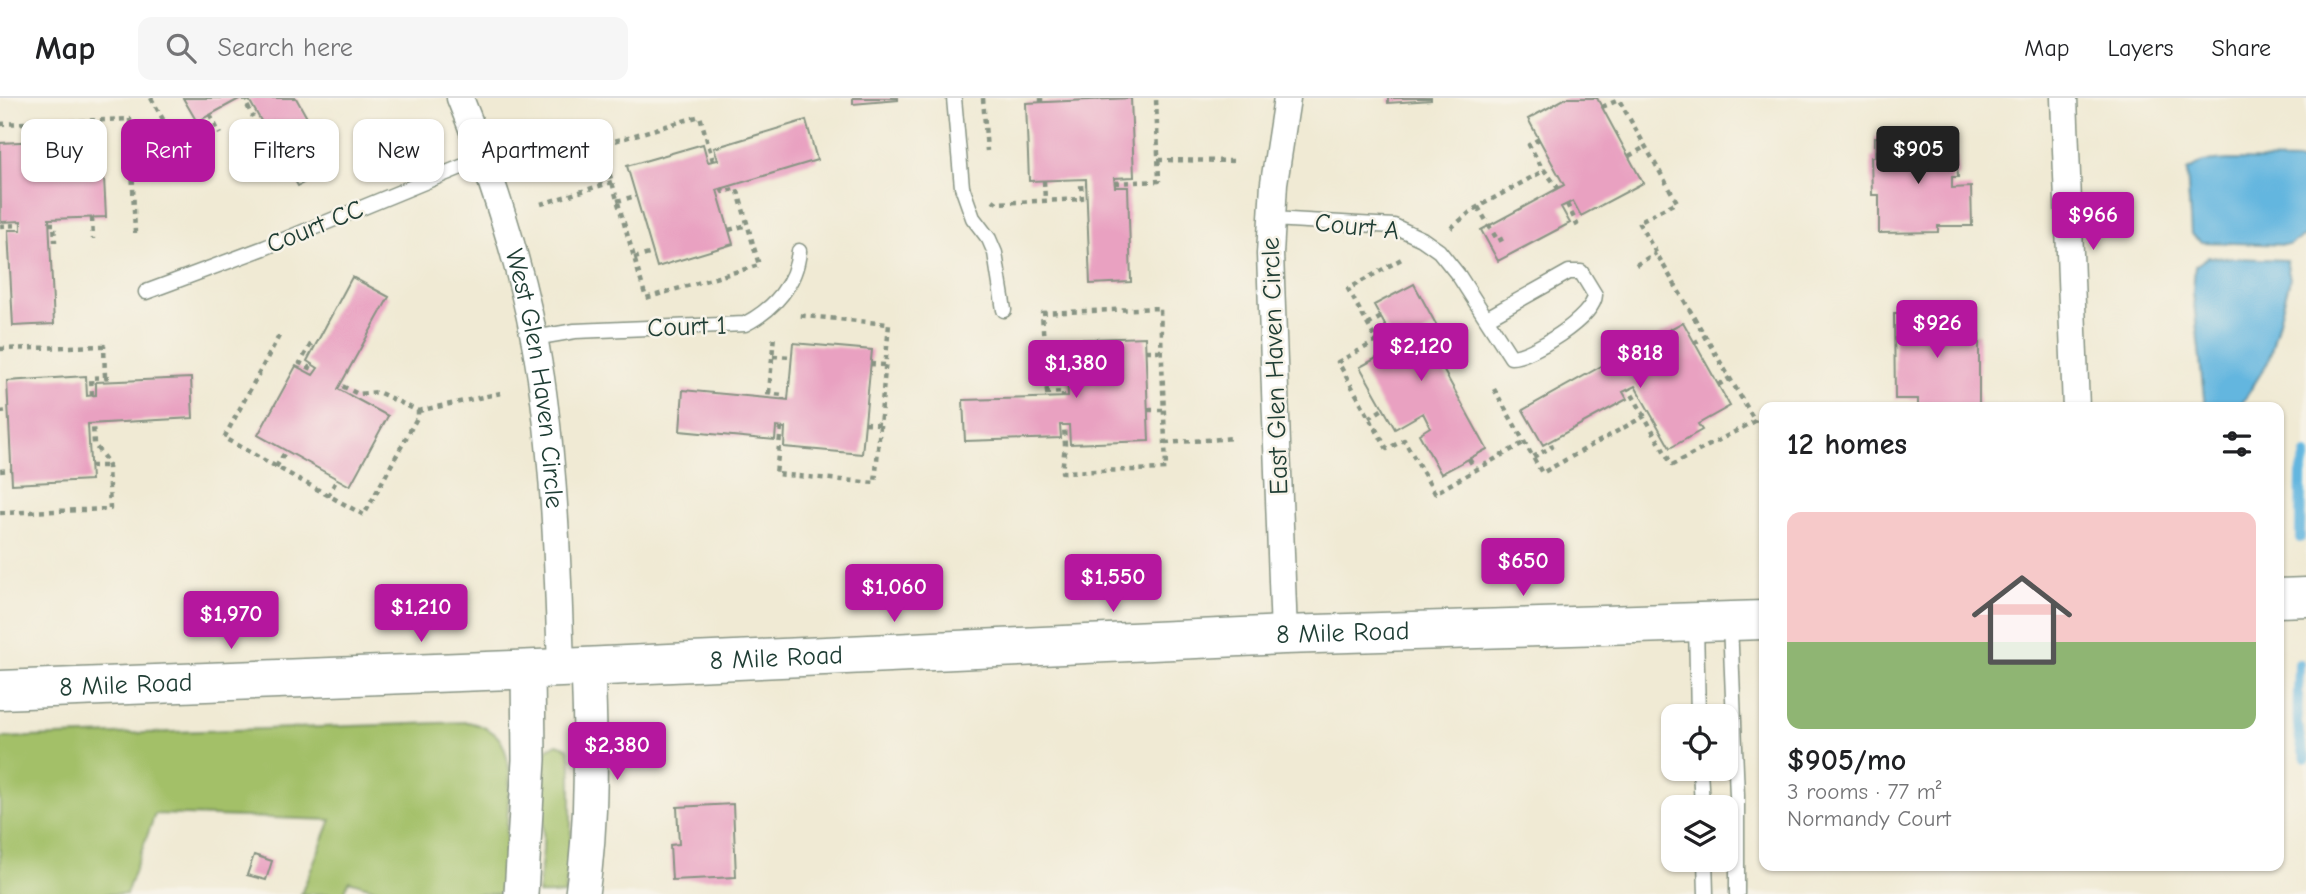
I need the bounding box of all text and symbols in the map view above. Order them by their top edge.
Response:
search box [138,17,628,80]
text: Map [35,29,96,67]
icon: search [162,29,200,67]
text: Search here [218,33,353,63]
text: Map [2024,34,2070,62]
text: Layers [2108,34,2173,62]
text: Share [2211,34,2271,62]
chip: Buy [21,119,107,182]
chip: Rent [121,119,215,182]
chip: Filters [229,119,339,182]
chip: New [353,119,444,182]
chip: Apartment [458,119,613,182]
pin: $905 [1877,126,1959,186]
text: $905 [1892,135,1944,162]
pin: $966 [2052,192,2134,252]
street label: Court CC [262,194,368,260]
text: $966 [2068,201,2118,228]
street label: Court A [1313,208,1401,246]
street label: East Glen Haven Circle [1256,237,1294,495]
street label: West Glen Haven Circle [499,246,569,509]
pin: $926 [1896,300,1978,360]
text: $926 [1912,309,1962,336]
street label: Court 1 [647,311,727,343]
pin: $2,120 [1364,324,1478,383]
pin: $818 [1599,330,1681,390]
text: $2,120 [1389,332,1453,359]
text: $818 [1617,339,1663,366]
pin: $1,380 [1019,341,1133,400]
text: $1,380 [1044,349,1108,376]
icon: filters [2218,425,2256,463]
text: 12 homes [1787,427,1907,462]
pin: $650 [1482,538,1564,598]
text: $650 [1497,547,1549,574]
pin: $1,550 [1056,554,1170,614]
icon: home [1959,557,2085,683]
text: $1,550 [1081,563,1145,590]
pin: $1,060 [837,564,951,624]
text: $1,060 [861,573,927,600]
pin: $1,210 [364,584,478,644]
pin: $1,970 [174,592,288,651]
text: $1,210 [391,593,451,620]
text: $1,970 [200,600,262,627]
street label: 8 Mile Road [1275,616,1410,650]
street label: 8 Mile Road [709,640,844,676]
street label: 8 Mile Road [59,667,193,703]
map controls [1661,704,1738,872]
button: locate [1661,704,1738,781]
pin: $2,380 [560,722,674,782]
text: $2,380 [584,731,650,758]
text: $905/mo [1787,743,1906,778]
text: 3 rooms · 77 m² [1787,778,1942,805]
button: layers [1661,795,1738,872]
text: Normandy Court [1787,805,1951,832]

